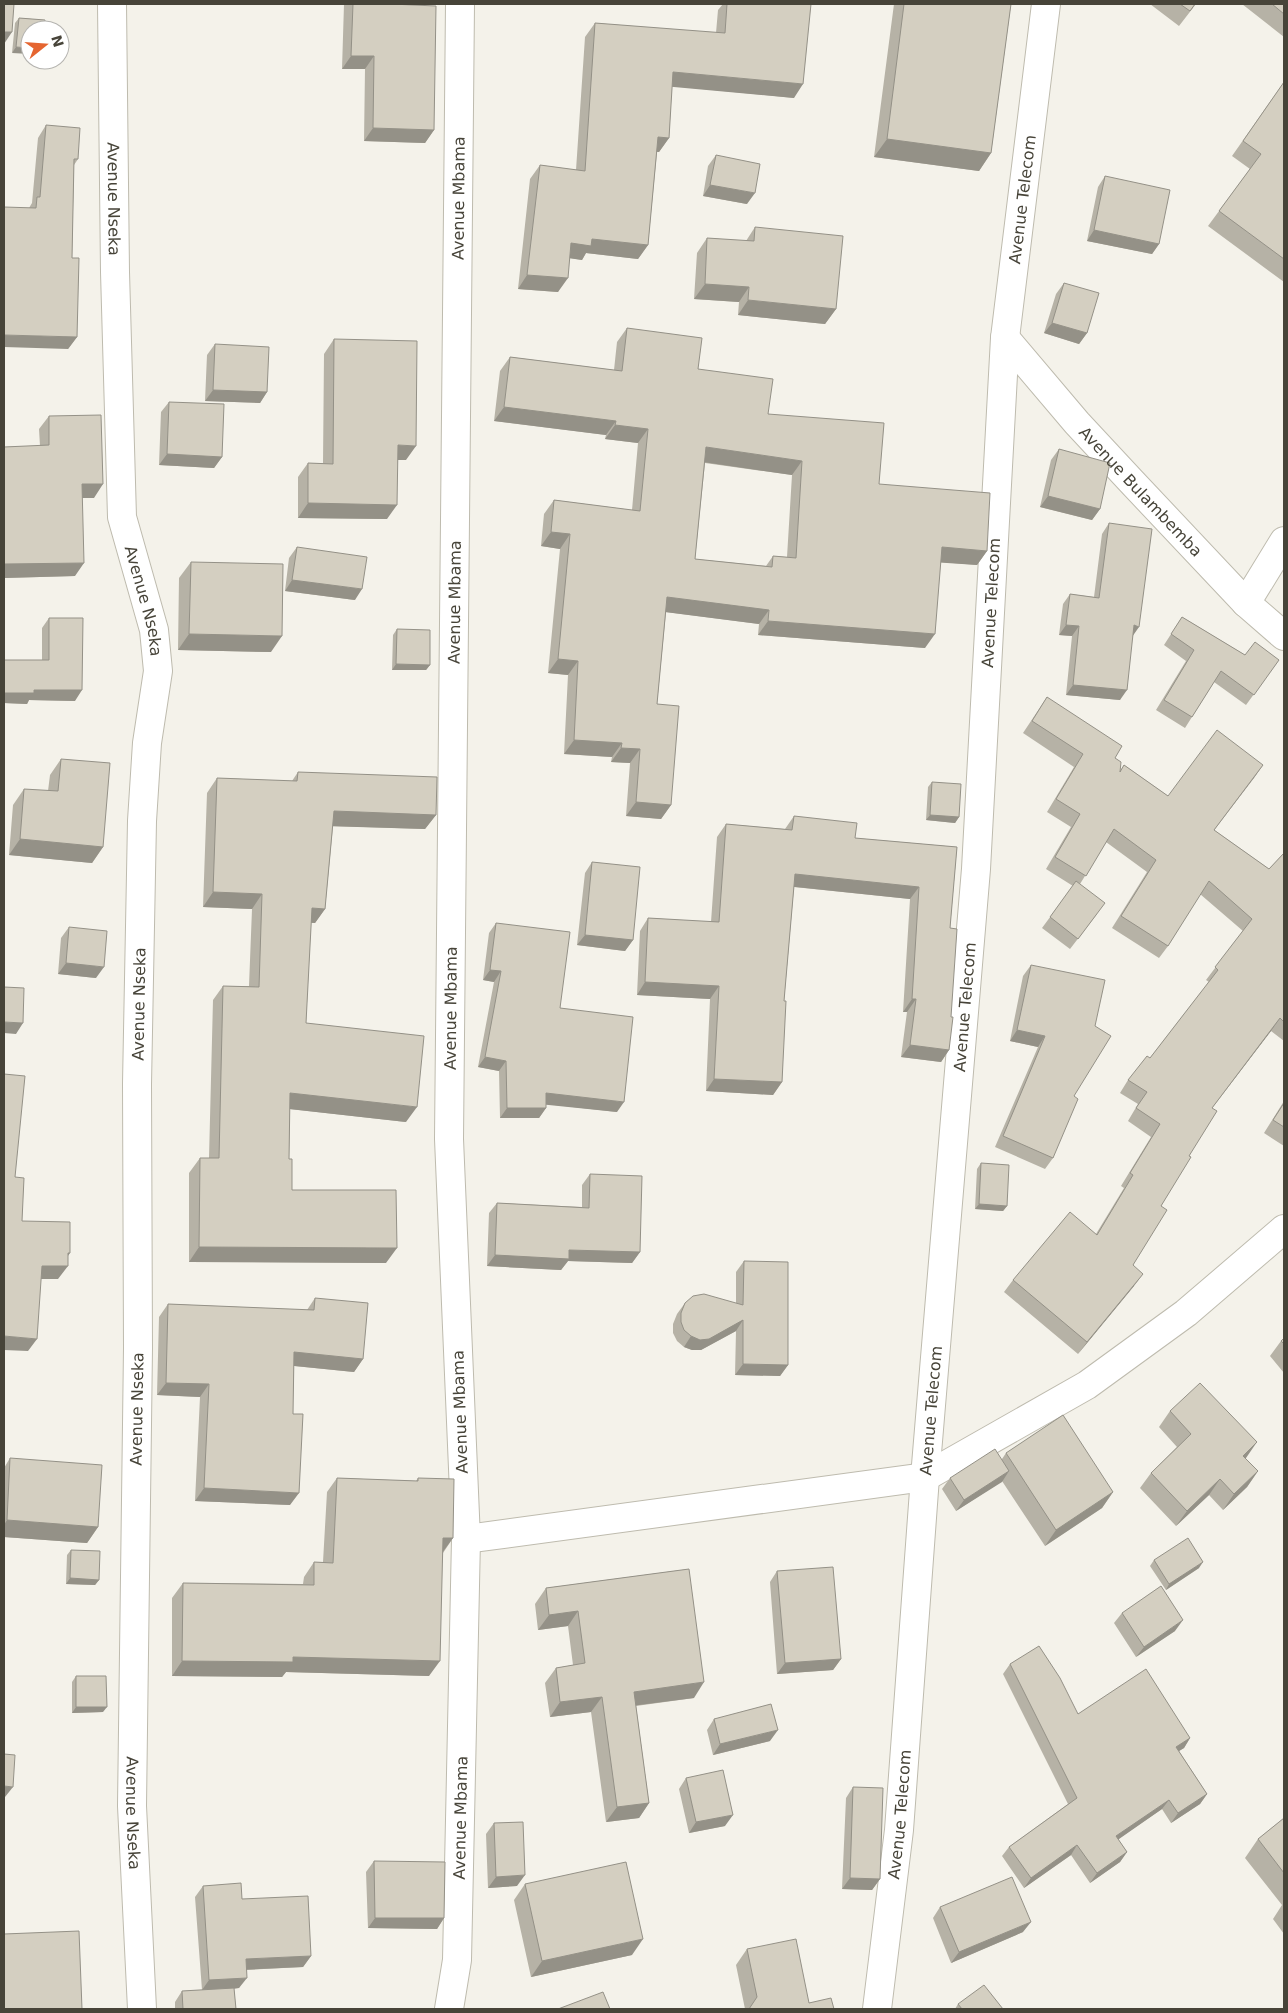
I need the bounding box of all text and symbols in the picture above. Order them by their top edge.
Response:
north arrow [20,20,70,70]
text: N [48,33,67,49]
street label: Avenue Telecom [1005,134,1039,265]
street label: Avenue Mbama [448,136,468,260]
street label: Avenue Nseka [104,142,124,256]
street label: Avenue Bulambemba [1076,422,1206,560]
street label: Avenue Telecom [978,537,1004,668]
street label: Avenue Mbama [444,540,464,664]
street label: Avenue Nseka [121,543,166,657]
street label: Avenue Telecom [950,941,979,1072]
street label: Avenue Mbama [440,946,460,1070]
street label: Avenue Nseka [129,947,149,1061]
street label: Avenue Telecom [916,1345,945,1476]
street label: Avenue Mbama [448,1350,472,1474]
street label: Avenue Nseka [127,1352,147,1466]
street label: Avenue Telecom [884,1749,914,1880]
street label: Avenue Nseka [123,1756,145,1870]
street label: Avenue Mbama [449,1756,471,1880]

